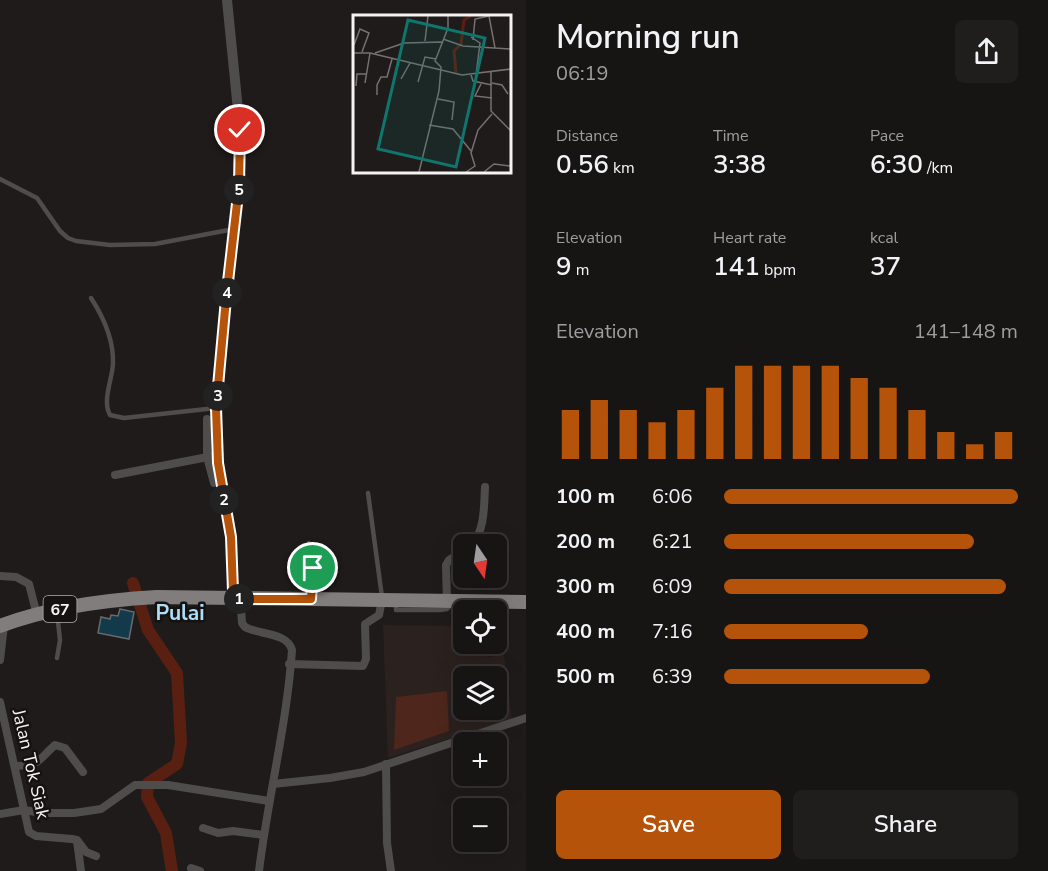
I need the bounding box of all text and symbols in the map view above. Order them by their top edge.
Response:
inset map [353,15,511,172]
text: Morning run [556,15,740,60]
button: share [955,20,1018,83]
text: 06:19 [556,60,609,87]
pin [214,104,265,155]
icon: check [223,113,256,146]
text: Distance [556,125,618,147]
text: Time [713,125,749,147]
text: Pace [870,125,904,147]
text: 0.56 [556,147,609,182]
text: 3:38 [713,147,766,182]
text: 6:30 [870,147,923,182]
text: km [609,157,635,179]
text: /km [923,157,953,179]
pin: 5 [224,175,254,205]
text: 5 [234,179,244,201]
text: Elevation [556,227,622,249]
text: Heart rate [713,227,786,249]
text: kcal [870,227,898,249]
text: 9 [556,249,572,284]
text: 141 [713,249,760,284]
text: 37 [870,249,901,284]
text: m [572,259,589,281]
text: bpm [760,259,796,281]
pin: 4 [212,278,242,308]
text: 4 [222,282,232,304]
text: Elevation [556,318,639,345]
text: 141–148 m [914,318,1018,345]
pin: 3 [203,381,233,411]
text: 3 [213,385,223,407]
text: 100 m [556,483,615,510]
text: 6:06 [652,483,693,510]
pin: 2 [209,485,239,515]
text: 2 [219,489,229,511]
text: 200 m [556,528,615,555]
text: 6:21 [652,528,693,555]
north arrow [453,534,507,588]
map controls [453,534,507,852]
pin [287,542,338,593]
icon: arrive [296,551,329,584]
text: 300 m [556,573,615,600]
text: 6:09 [652,573,693,600]
pin: 1 [224,584,254,614]
text: 1 [234,588,244,610]
road number: 67 [44,596,76,622]
district label: Pulai [155,599,205,627]
button: locate [453,600,507,654]
text: 400 m [556,618,615,645]
text: 7:16 [652,618,693,645]
text: 500 m [556,663,615,690]
text: 6:39 [652,663,693,690]
button: layers [453,666,507,720]
street label: Jalan Tok Siak [6,706,56,822]
button: + [453,732,507,786]
button: Save [556,790,781,859]
button: Share [793,790,1018,859]
button: − [453,798,507,852]

